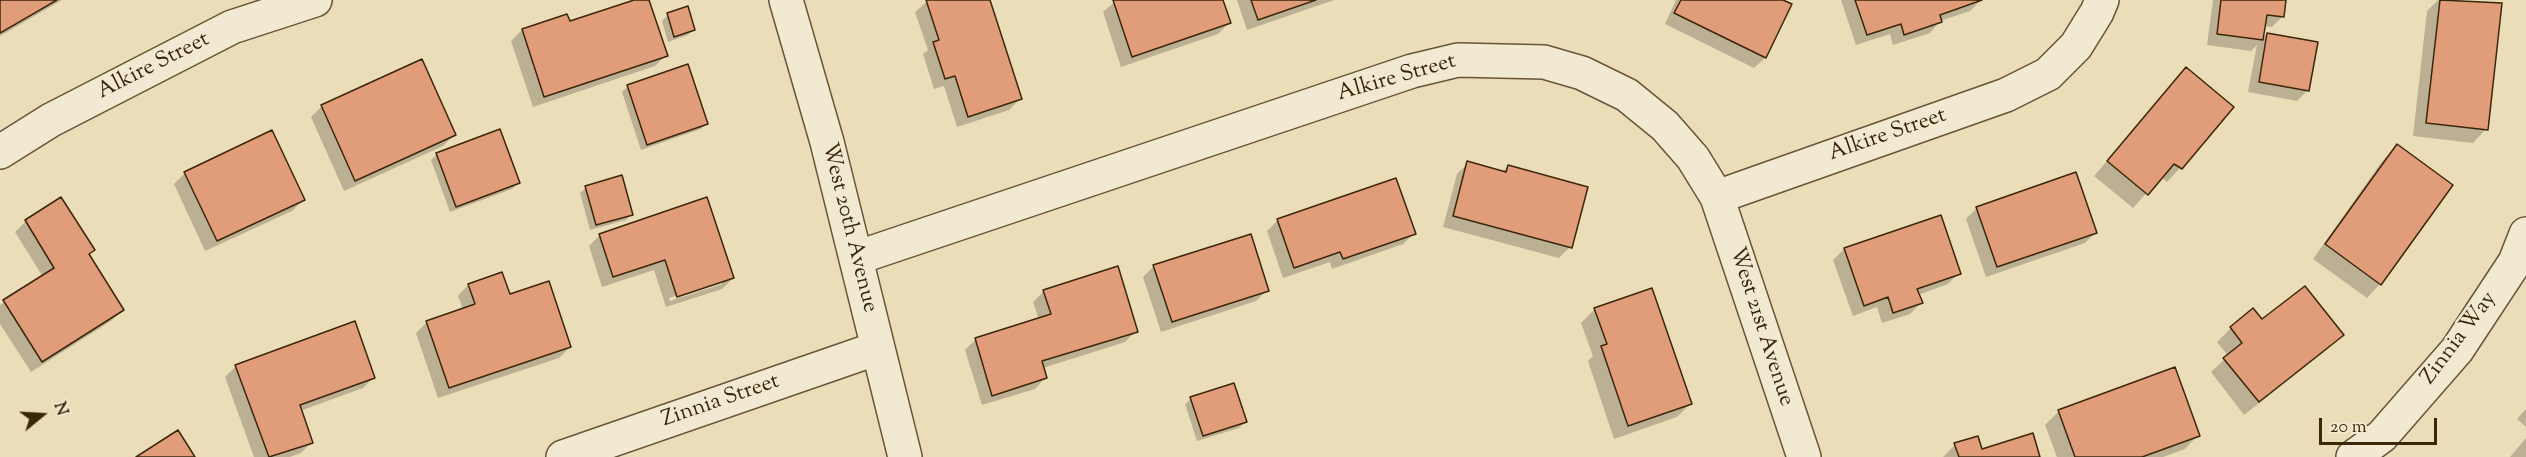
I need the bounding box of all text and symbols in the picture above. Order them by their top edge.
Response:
street label: Alkire Street [94,27,214,107]
street label: Alkire Street [1335,49,1459,109]
street label: Alkire Street [1826,104,1950,168]
street label: West 20th Avenue [814,140,882,316]
street label: West 21st Avenue [1722,244,1798,410]
street label: Zinnia Way [2416,287,2504,391]
street label: Zinnia Street [659,370,783,434]
north arrow [12,385,72,445]
text: N [47,400,73,419]
scale bar [2322,406,2440,444]
text: 20 m [2330,415,2367,441]

